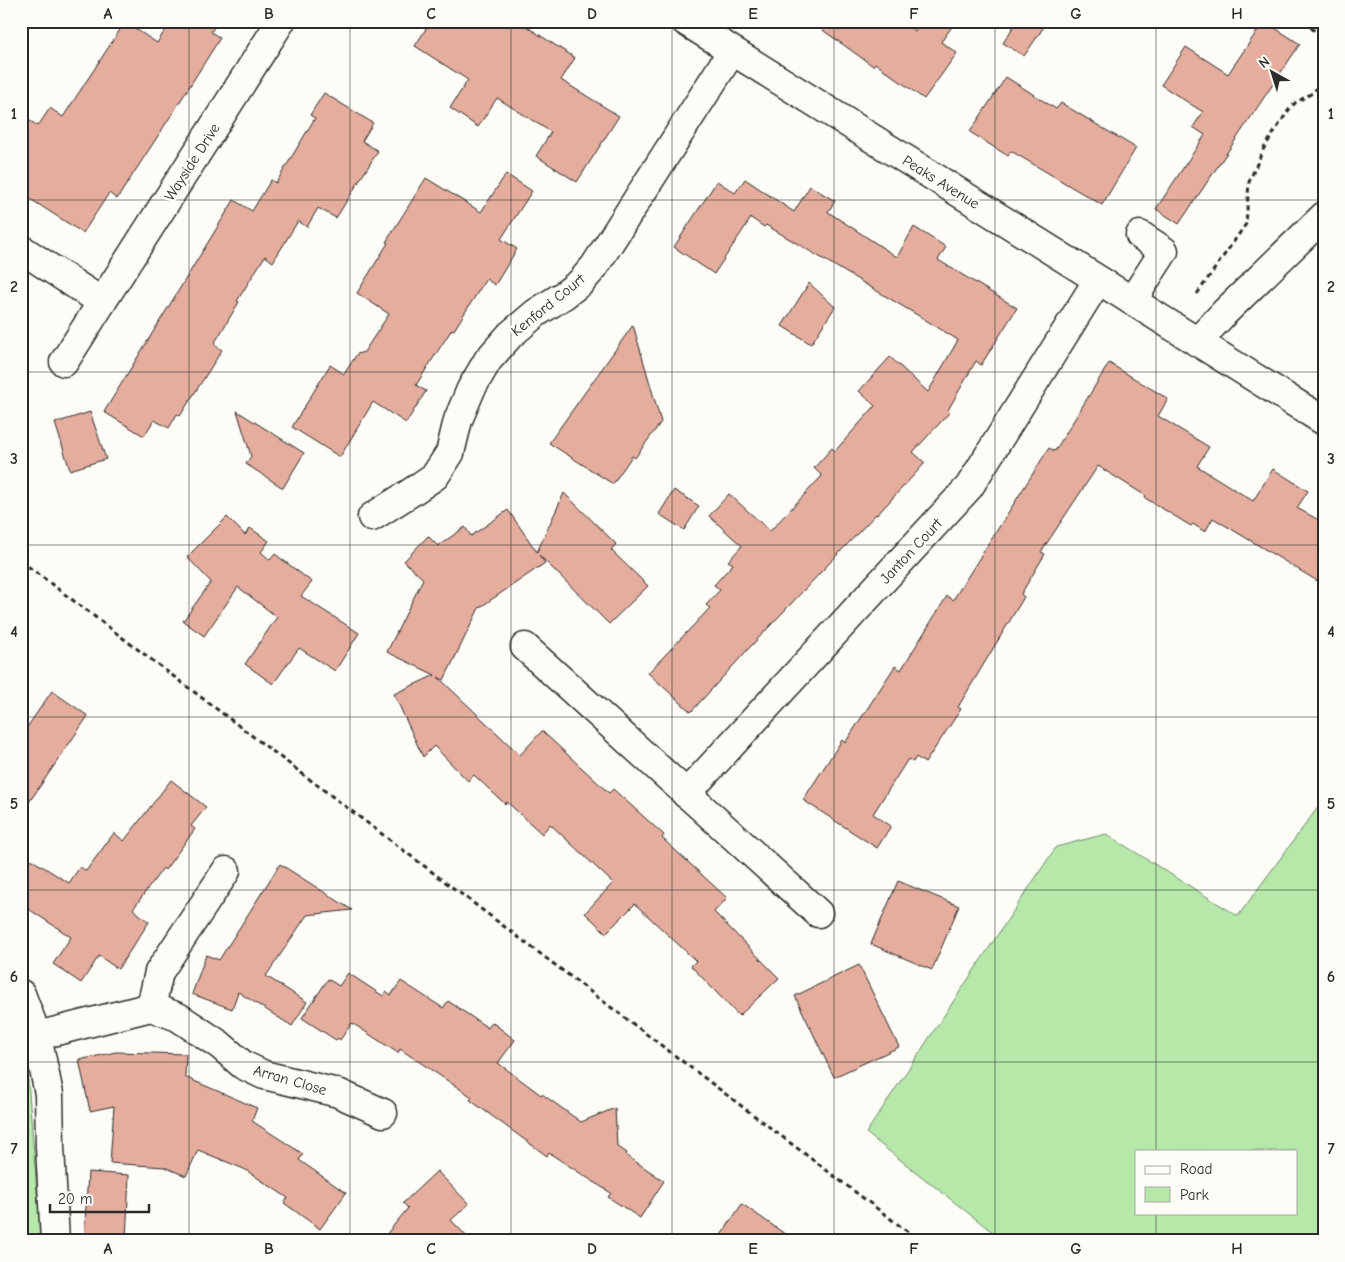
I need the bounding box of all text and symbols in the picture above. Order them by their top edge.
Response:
text: A [104,5,113,23]
text: B [264,5,274,23]
text: C [426,5,436,23]
text: D [587,5,597,23]
text: E [748,5,758,23]
text: F [909,5,919,23]
text: G [1070,5,1082,23]
text: H [1231,5,1243,23]
north arrow [1248,48,1298,98]
text: N [1255,53,1273,72]
text: 1 [11,105,17,123]
text: 1 [1328,105,1334,123]
street label: Wayside Drive [160,119,224,204]
street label: Peaks Avenue [899,151,983,213]
street label: Kenford Court [508,269,589,340]
text: 2 [10,278,18,296]
text: 2 [1327,278,1335,296]
text: 3 [10,450,18,468]
text: 3 [1327,450,1335,468]
street label: Janton Court [876,514,946,588]
text: 4 [10,623,18,641]
text: 4 [1327,623,1335,641]
text: 5 [10,795,18,813]
text: 5 [1327,795,1335,813]
text: 6 [10,968,18,986]
text: 6 [1327,968,1335,986]
street label: Arran Close [251,1061,329,1099]
text: 7 [10,1140,18,1158]
text: 7 [1327,1140,1335,1158]
legend [1135,1150,1298,1214]
text: Road [1180,1160,1212,1178]
scale bar [50,1182,149,1214]
text: Park [1180,1186,1209,1204]
text: 20 m [58,1190,92,1208]
text: A [104,1240,113,1258]
text: B [264,1240,274,1258]
text: C [426,1240,436,1258]
text: D [587,1240,597,1258]
text: E [748,1240,758,1258]
text: F [909,1240,919,1258]
text: G [1070,1240,1082,1258]
text: H [1231,1240,1243,1258]

